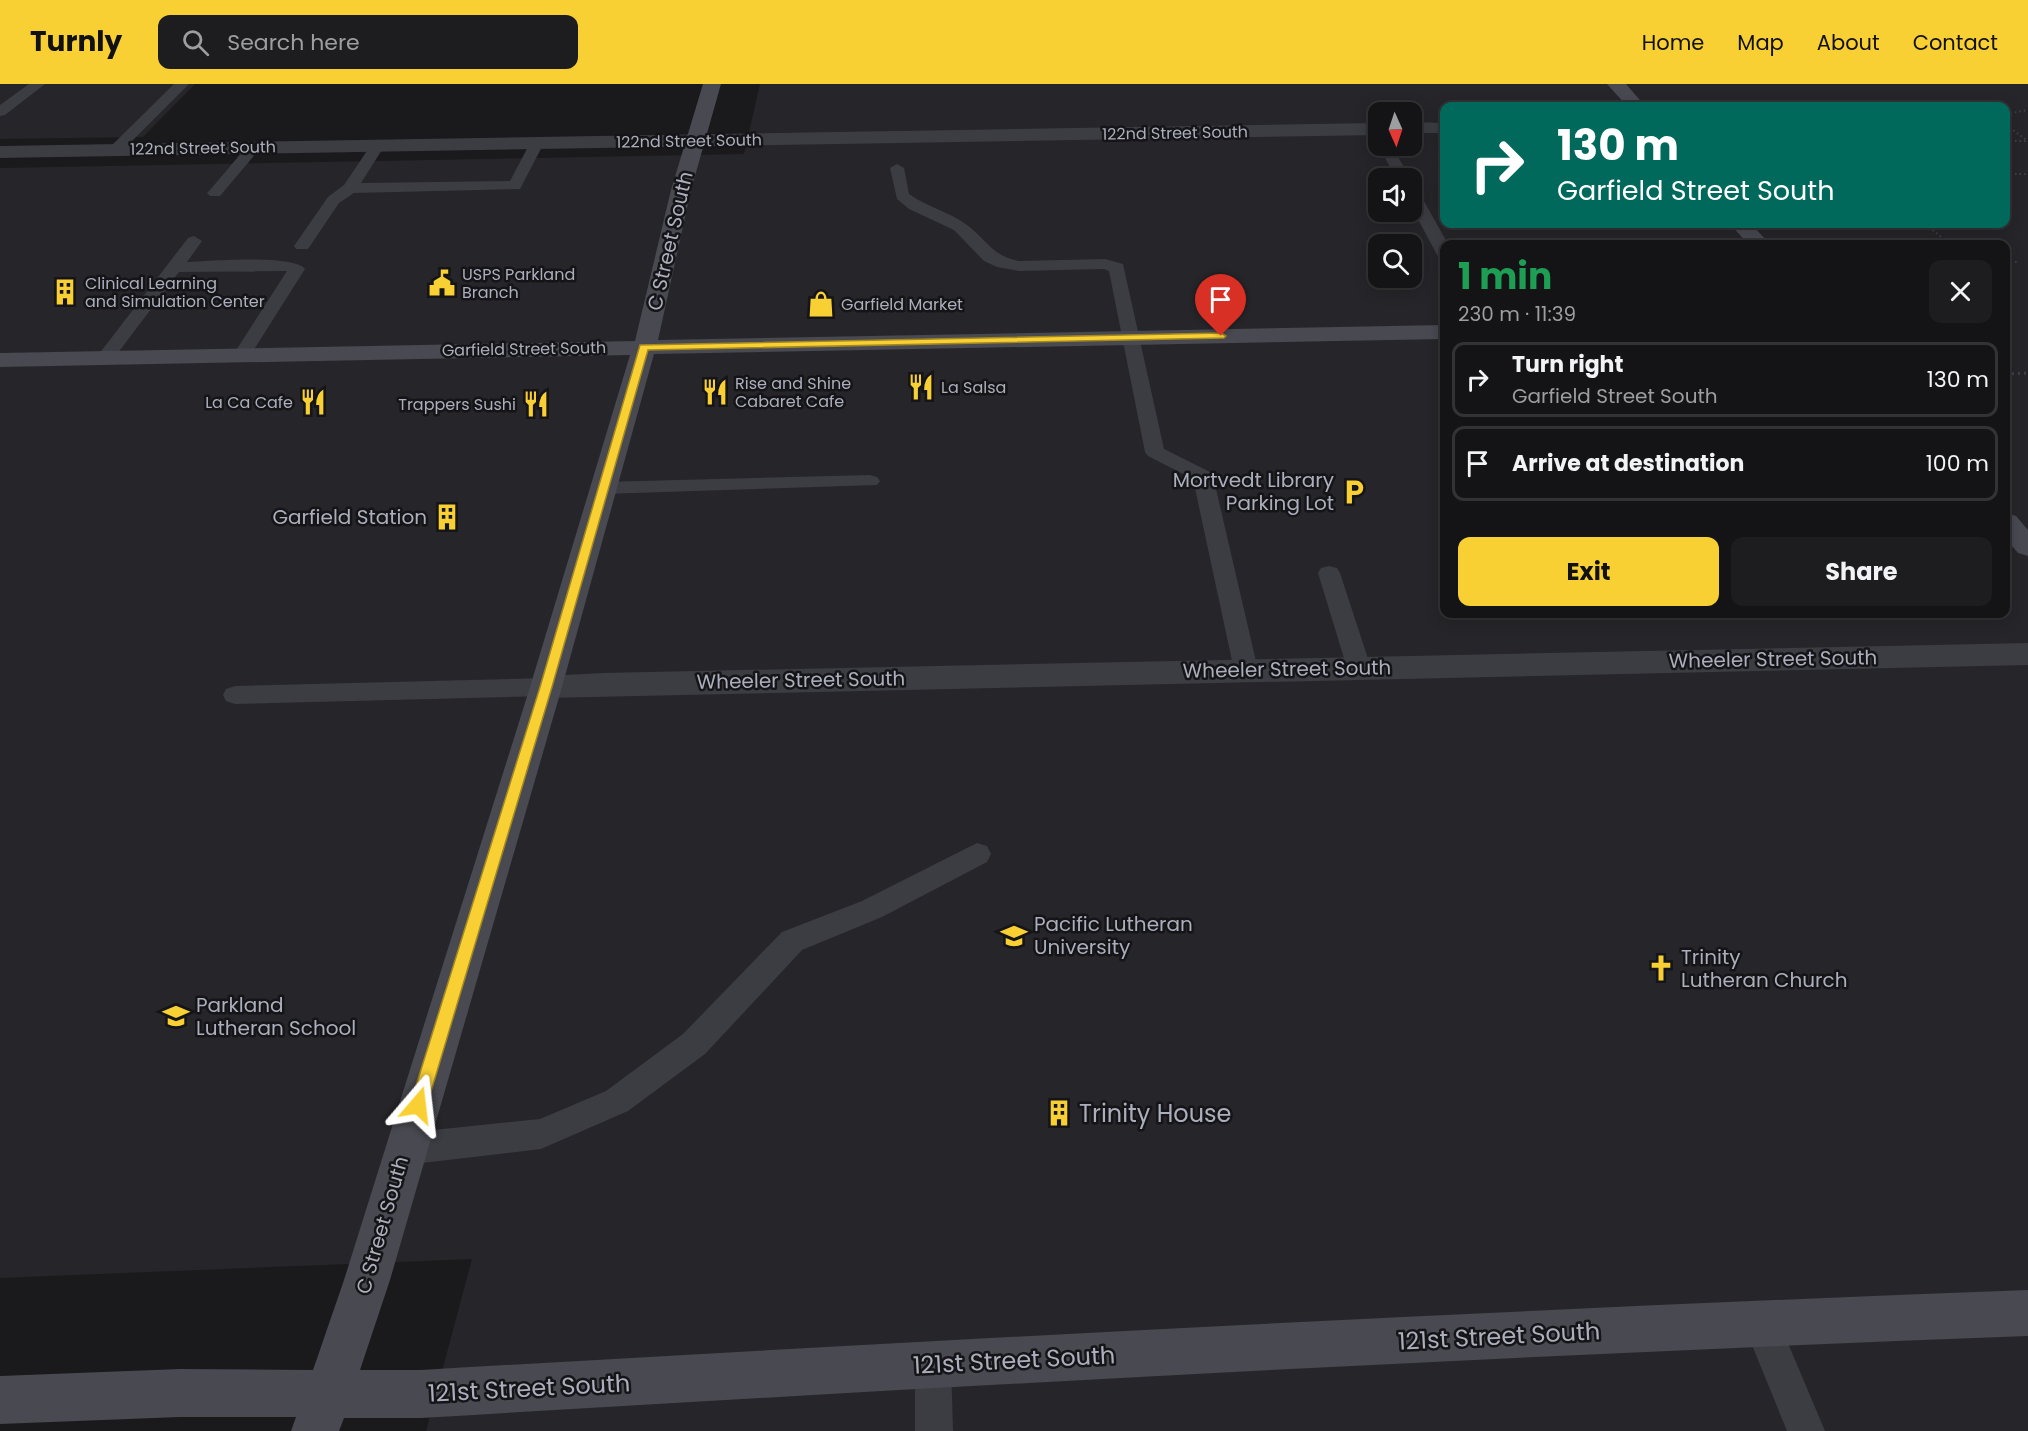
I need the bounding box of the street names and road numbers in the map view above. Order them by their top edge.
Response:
street label: 122nd Street South [1102,120,1248,146]
street label: 122nd Street South [616,128,762,154]
street label: 122nd Street South [130,135,276,161]
street label: C Street South [640,169,700,313]
street label: Garfield Street South [442,336,606,362]
street label: Wheeler Street South [1668,643,1878,675]
street label: Wheeler Street South [1182,653,1392,685]
street label: Wheeler Street South [696,664,906,696]
street label: C Street South [349,1153,415,1297]
street label: 121st Street South [1397,1314,1601,1358]
street label: 121st Street South [912,1338,1116,1382]
street label: 121st Street South [427,1366,631,1410]

